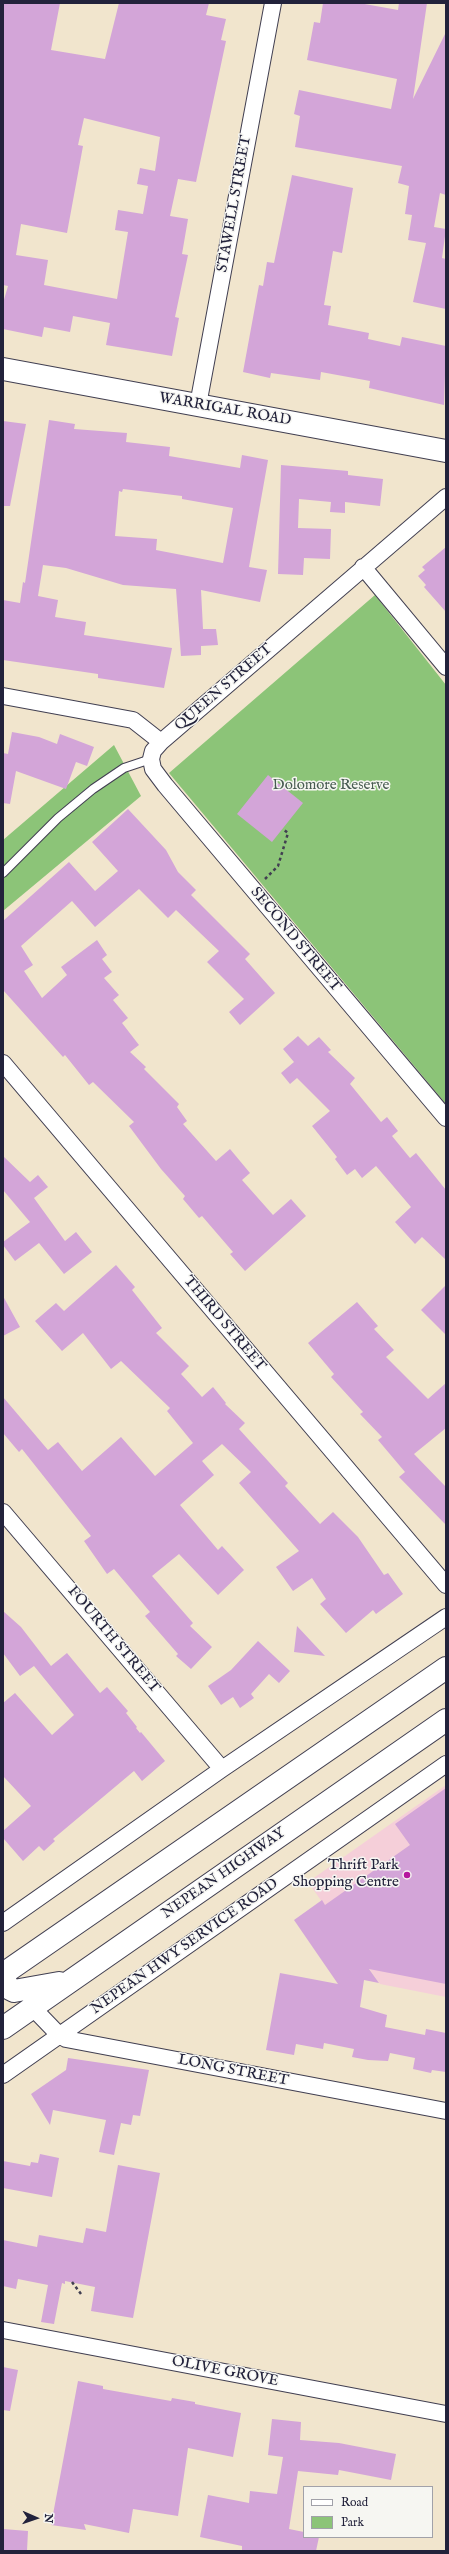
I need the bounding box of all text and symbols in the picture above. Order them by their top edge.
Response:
street label: STAWELL STREET [214,134,256,274]
street label: WARRIGAL ROAD [157,390,293,430]
street label: QUEEN STREET [171,641,277,735]
park label: Dolomore Reserve [273,777,389,795]
street label: SECOND STREET [246,884,344,996]
street label: THIRD STREET [179,1273,269,1375]
street label: FOURTH STREET [63,1583,163,1697]
street label: NEPEAN HIGHWAY [159,1825,289,1923]
place label: Thrift Park Shopping Centre [293,1857,399,1892]
marker: Thrift Park Shopping Centre [402,1870,412,1880]
street label: NEPEAN HWY SERVICE ROAD [88,1875,282,2019]
street label: LONG STREET [176,2051,290,2091]
street label: OLIVE GROVE [170,2353,280,2391]
legend [303,2486,433,2538]
text: Road [341,2495,368,2510]
north arrow [16,2498,56,2538]
text: N [41,2513,55,2523]
text: Park [341,2515,364,2530]

